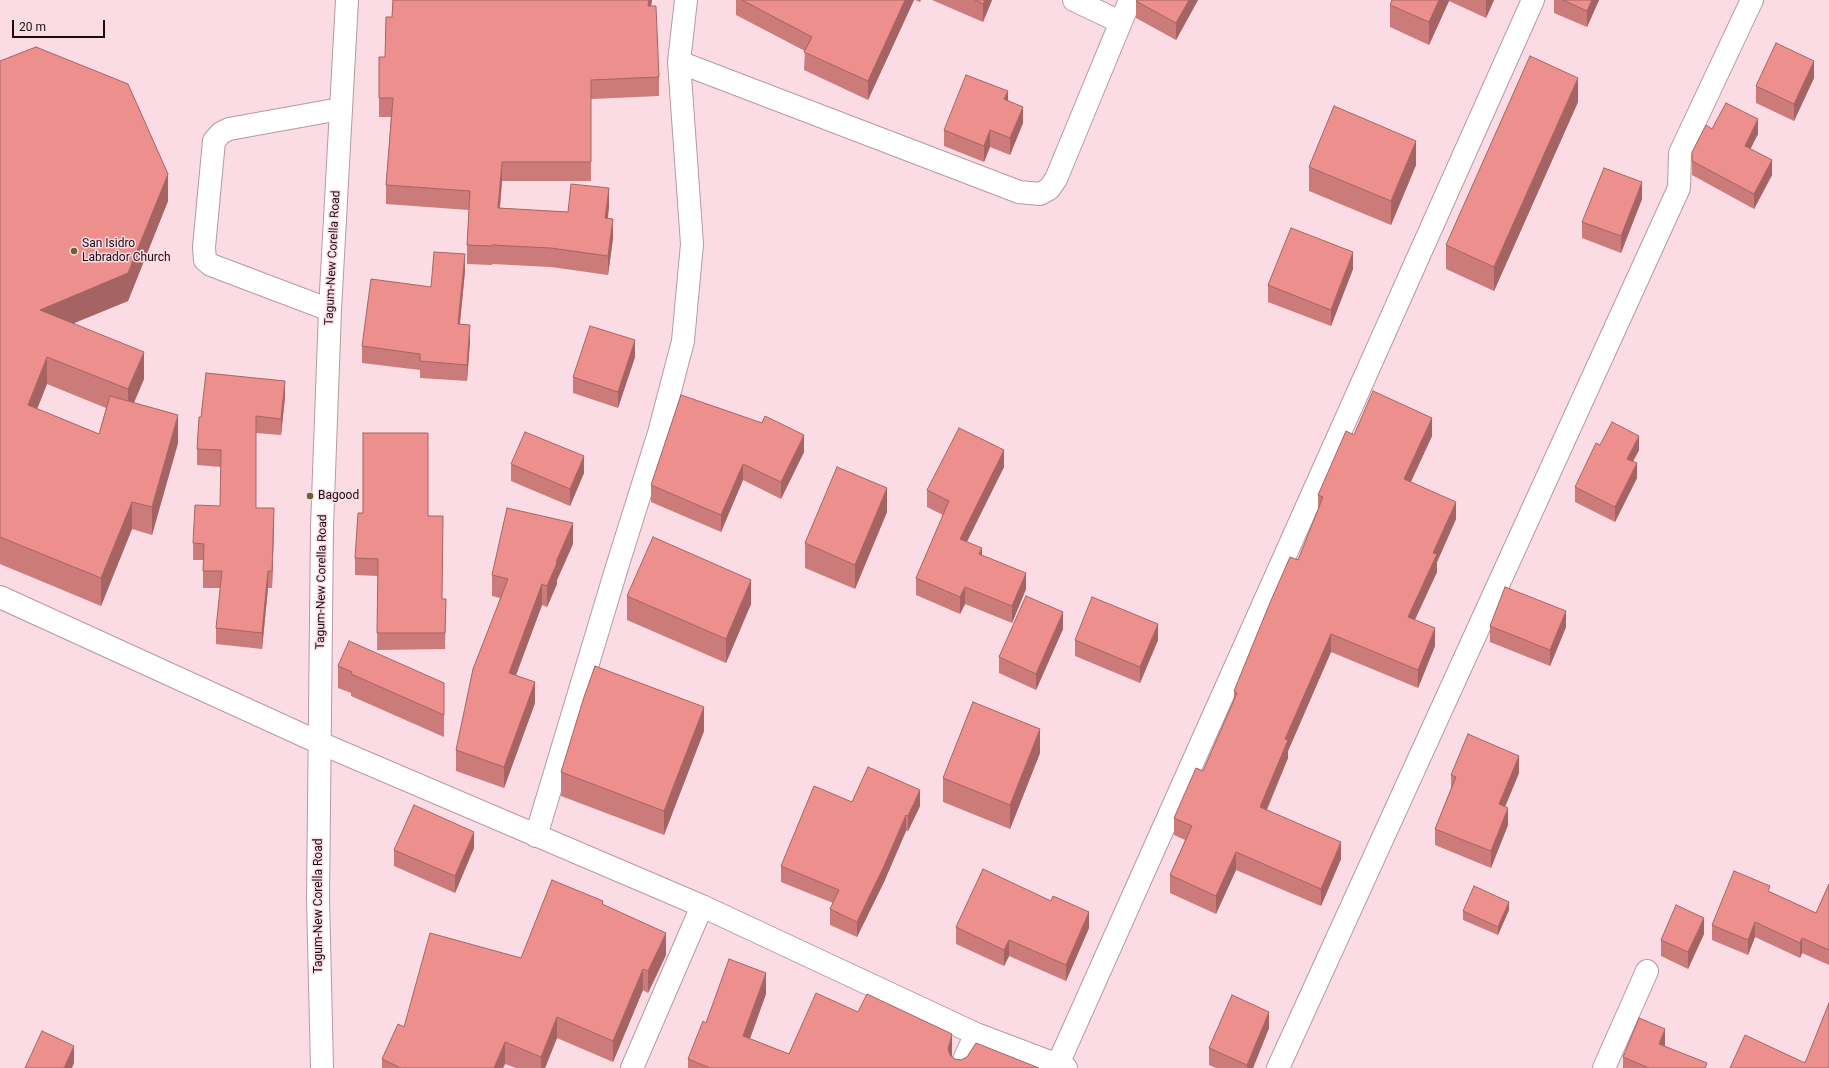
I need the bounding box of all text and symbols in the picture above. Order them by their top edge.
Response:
scale bar [14,12,107,38]
text: 20 m [19,20,46,34]
street label: Tagum-New Corella Road [322,190,344,326]
place label: San Isidro Labrador Church [82,237,171,265]
marker: San Isidro Labrador Church [69,246,79,256]
place label: Bagood [318,489,359,503]
marker: Bagood [305,491,315,501]
street label: Tagum-New Corella Road [314,514,330,650]
street label: Tagum-New Corella Road [312,839,326,973]

